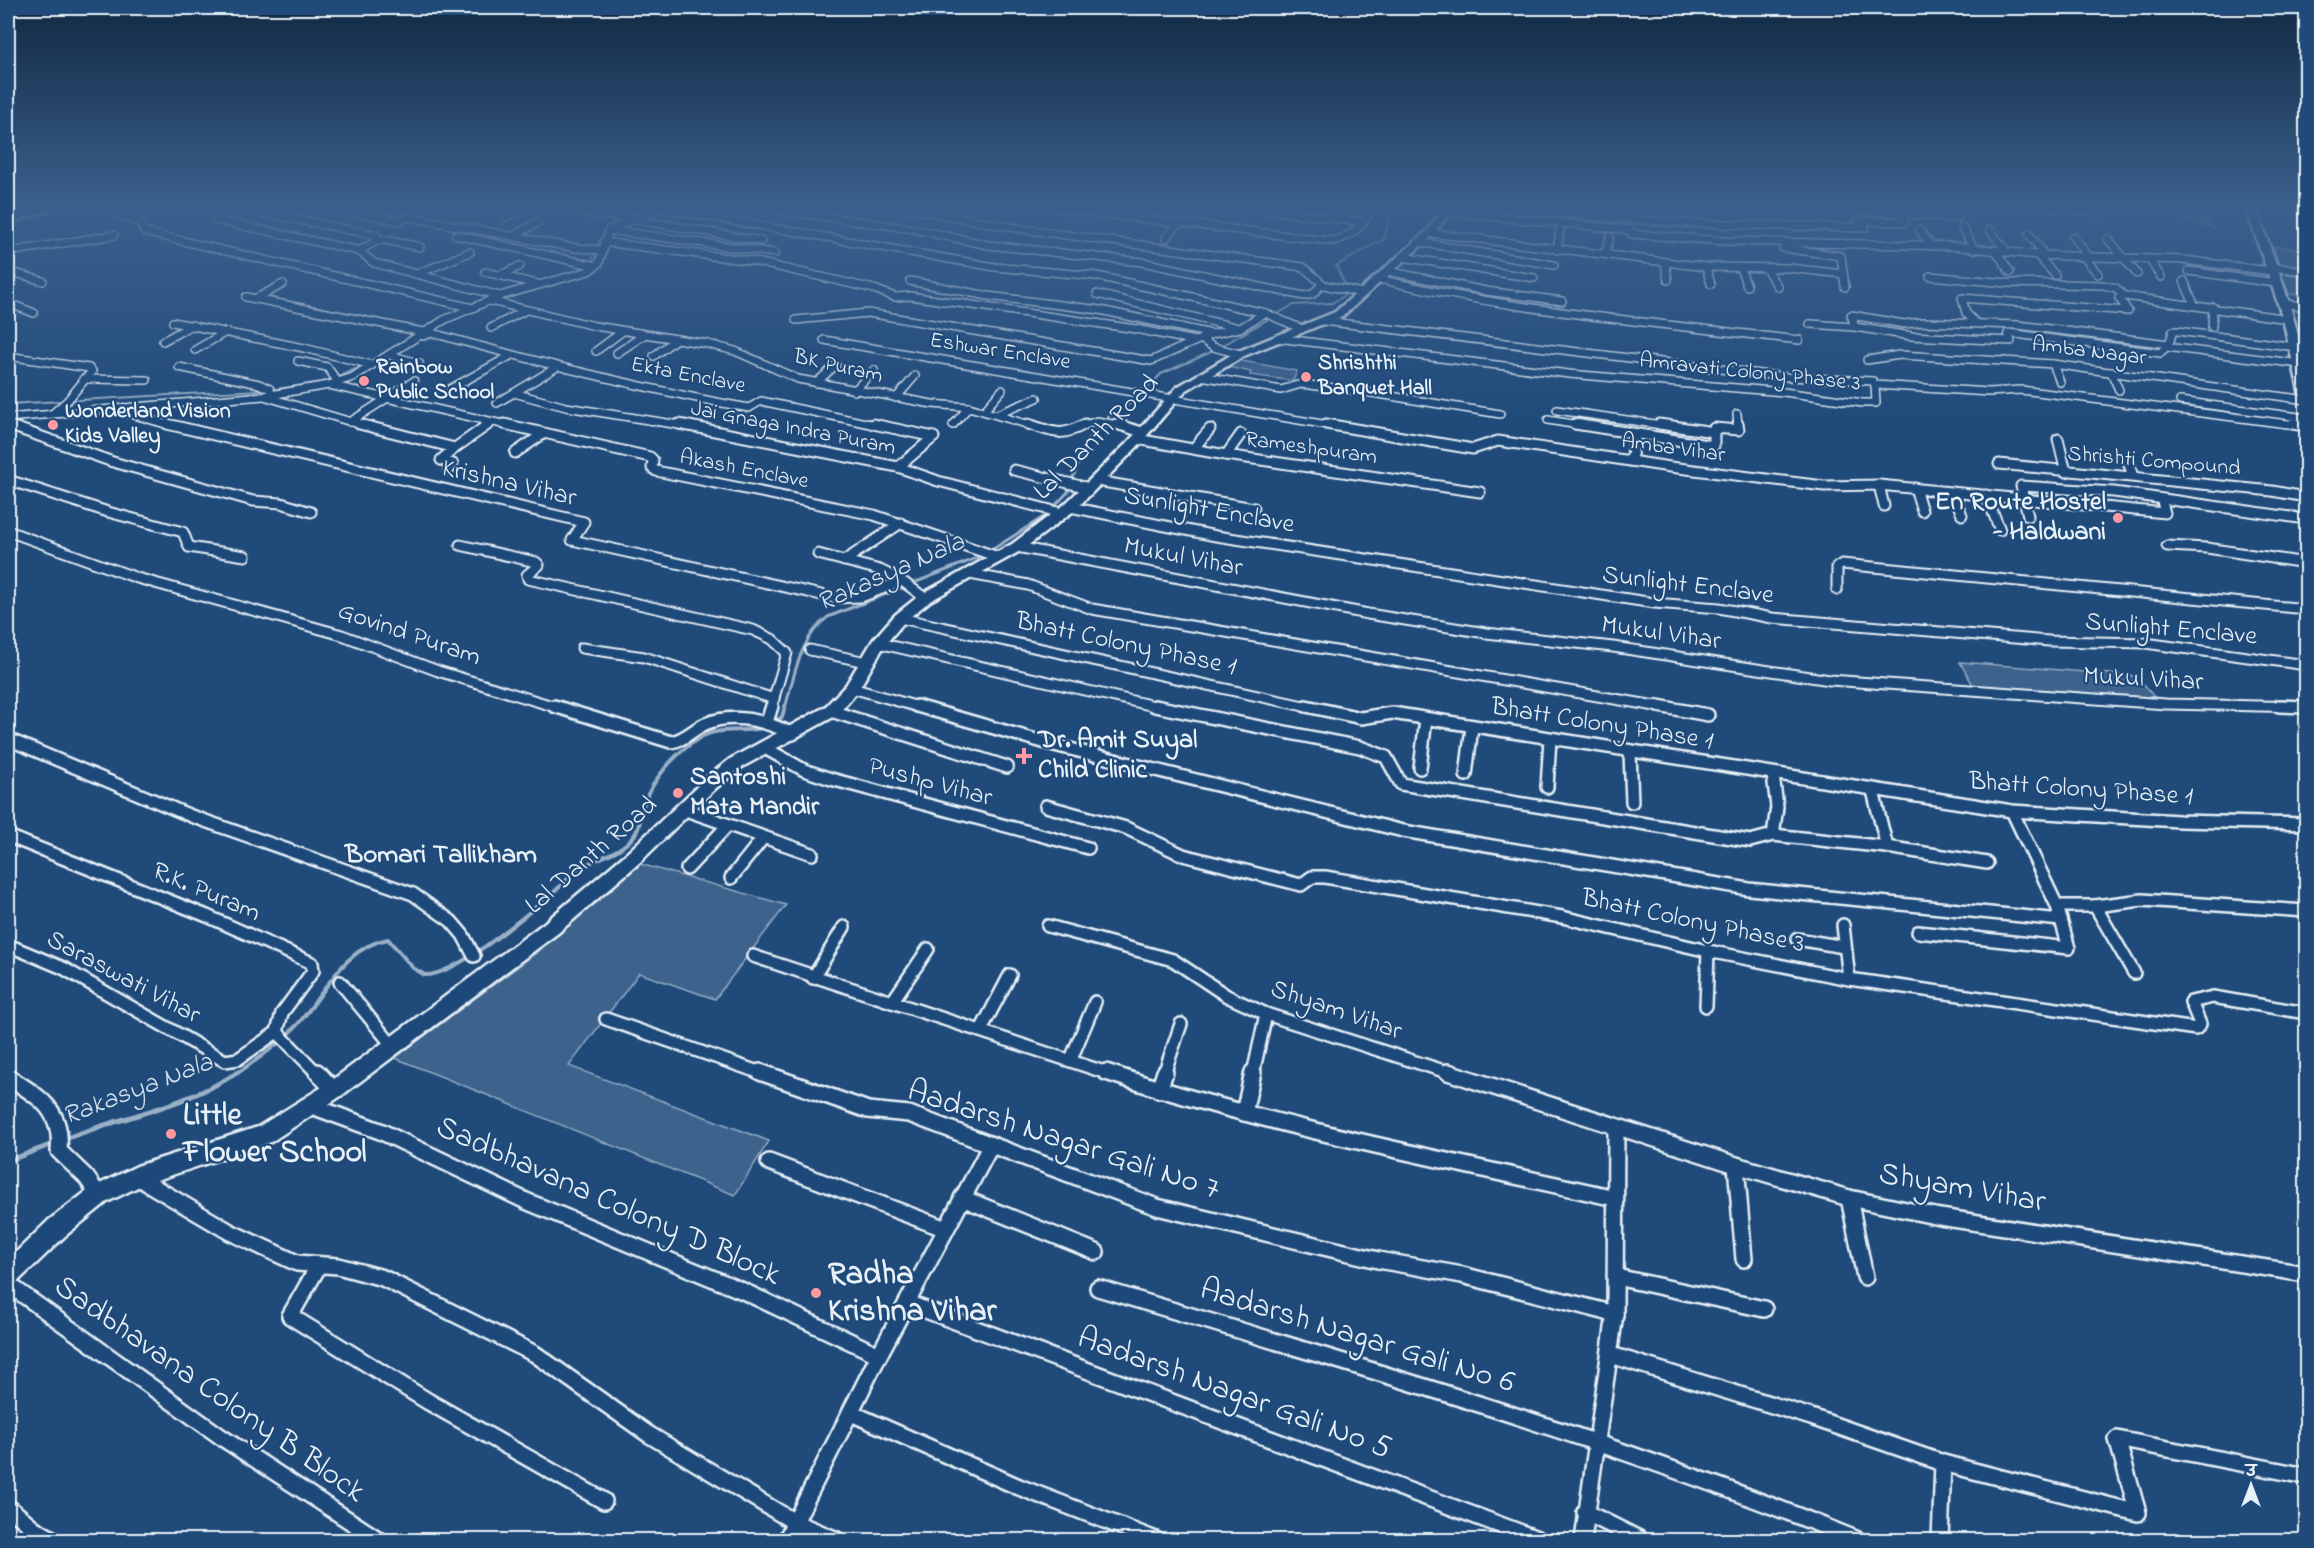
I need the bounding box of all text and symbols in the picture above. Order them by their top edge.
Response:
street label: Eshwar Enclave [927,325,1073,379]
street label: Amba Nagar [2030,329,2148,376]
street label: BK Puram [789,341,886,393]
street label: Amravati Colony Phase 3 [1638,345,1862,402]
place label: Shrishthi Banquet Hall [1317,348,1432,405]
street label: Ekta Enclave [628,349,748,403]
place label: Rainbow Public School [376,352,494,409]
street label: Lal Danth Road [1025,366,1169,510]
marker: Shrishthi Banquet Hall [1299,370,1313,384]
marker: Rainbow Public School [357,374,371,388]
street label: Jai Gnaga Indra Puram [688,393,898,466]
place label: Wonderland Vision Kids Valley [65,396,231,454]
marker: Wonderland Vision Kids Valley [46,418,60,432]
street label: Rameshpuram [1243,424,1379,474]
street label: Amba Vihar [1619,426,1727,472]
street label: Shrishti Compound [2066,438,2242,486]
street label: Akash Enclave [677,442,811,498]
street label: Krishna Vihar [438,450,581,518]
street label: Sunlight Enclave [1121,477,1298,545]
place label: En Route Hostel - Haldwani [1935,484,2106,552]
marker: En Route Hostel - Haldwani [2111,511,2125,525]
water label: Rakasya Nala [811,523,971,623]
street label: Mukul Vihar [1120,528,1247,588]
street label: Sunlight Enclave [1600,557,1776,615]
street label: Govind Puram [332,593,486,677]
street label: Bhatt Colony Phase 1 [1011,603,1240,687]
street label: Sunlight Enclave [2083,604,2259,656]
street label: Mukul Vihar [1599,607,1724,661]
street label: Mukul Vihar [2082,658,2205,702]
street label: Bhatt Colony Phase 1 [1487,689,1716,761]
place label: Dr. Amit Suyal Child Clinic [1037,722,1197,790]
marker: Dr. Amit Suyal Child Clinic [1015,747,1033,765]
street label: Pushp Vihar [864,748,997,818]
place label: Santoshi Mata Mandir [690,759,820,827]
street label: Bhatt Colony Phase 1 [1967,763,2194,817]
marker: Santoshi Mata Mandir [671,786,685,800]
street label: Lal Danth Road [517,787,667,924]
district label: Bomari Tallikham [343,836,537,875]
street label: R.K. Puram [146,853,266,933]
street label: Bhatt Colony Phase 3 [1577,880,1808,964]
street label: Saraswati Vihar [39,921,208,1035]
street label: Shyam Vihar [1265,971,1408,1052]
water label: Rakasya Nala [57,1043,219,1137]
street label: Aadarsh Nagar Gali No 7 [901,1068,1225,1214]
place label: Little Flower School [181,1093,367,1177]
street label: Sadbhavana Colony D Block [428,1105,789,1300]
marker: Little Flower School [164,1127,178,1141]
street label: Shyam Vihar [1875,1151,2049,1227]
place label: Radha Krishna Vihar [828,1252,998,1336]
street label: Sadbhavana Colony B Block [44,1264,375,1516]
street label: Aadarsh Nagar Gali No 6 [1194,1267,1520,1407]
marker: Radha Krishna Vihar [809,1286,823,1300]
street label: Aadarsh Nagar Gali No 5 [1070,1315,1398,1473]
north arrow [2221,1455,2281,1515]
text: उ [2244,1460,2258,1484]

